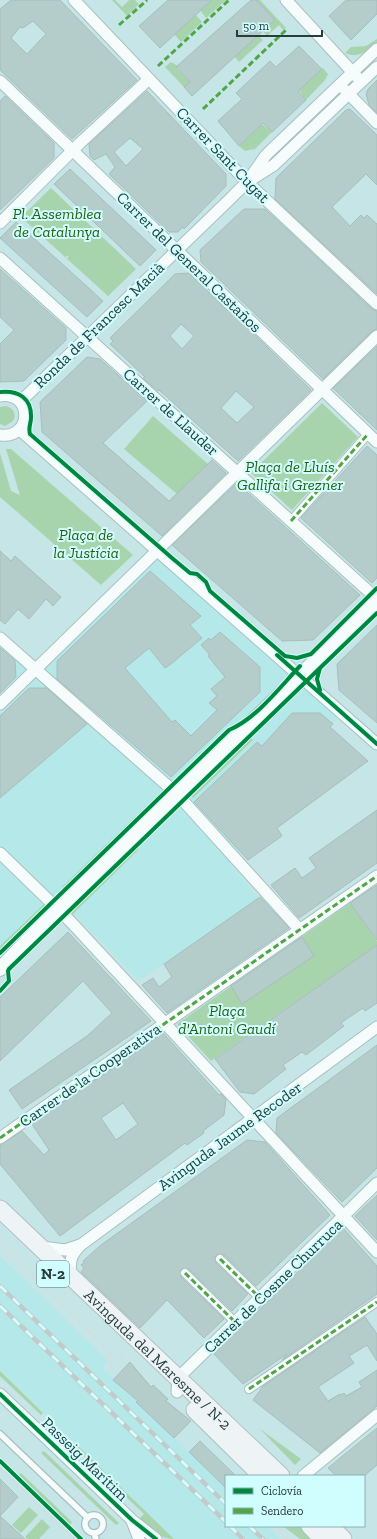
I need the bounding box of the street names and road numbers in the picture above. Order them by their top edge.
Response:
street label: Carrer Sant Cugat [172,103,274,207]
street label: Carrer del General Castaños [113,188,265,336]
street label: Ronda de Francesc Macià [30,258,168,392]
street label: Carrer de Llauder [119,364,223,460]
street label: Carrer de la Cooperativa [16,1019,165,1131]
street label: Avinguda Jaume Recoder [154,1077,306,1195]
street label: Carrer de Cosme Churruca [200,1215,346,1357]
road number: N-2 [37,1261,69,1287]
street label: Avinguda del Maresme / N-2 [81,1285,236,1433]
street label: Passeig Marítim [38,1413,132,1505]

